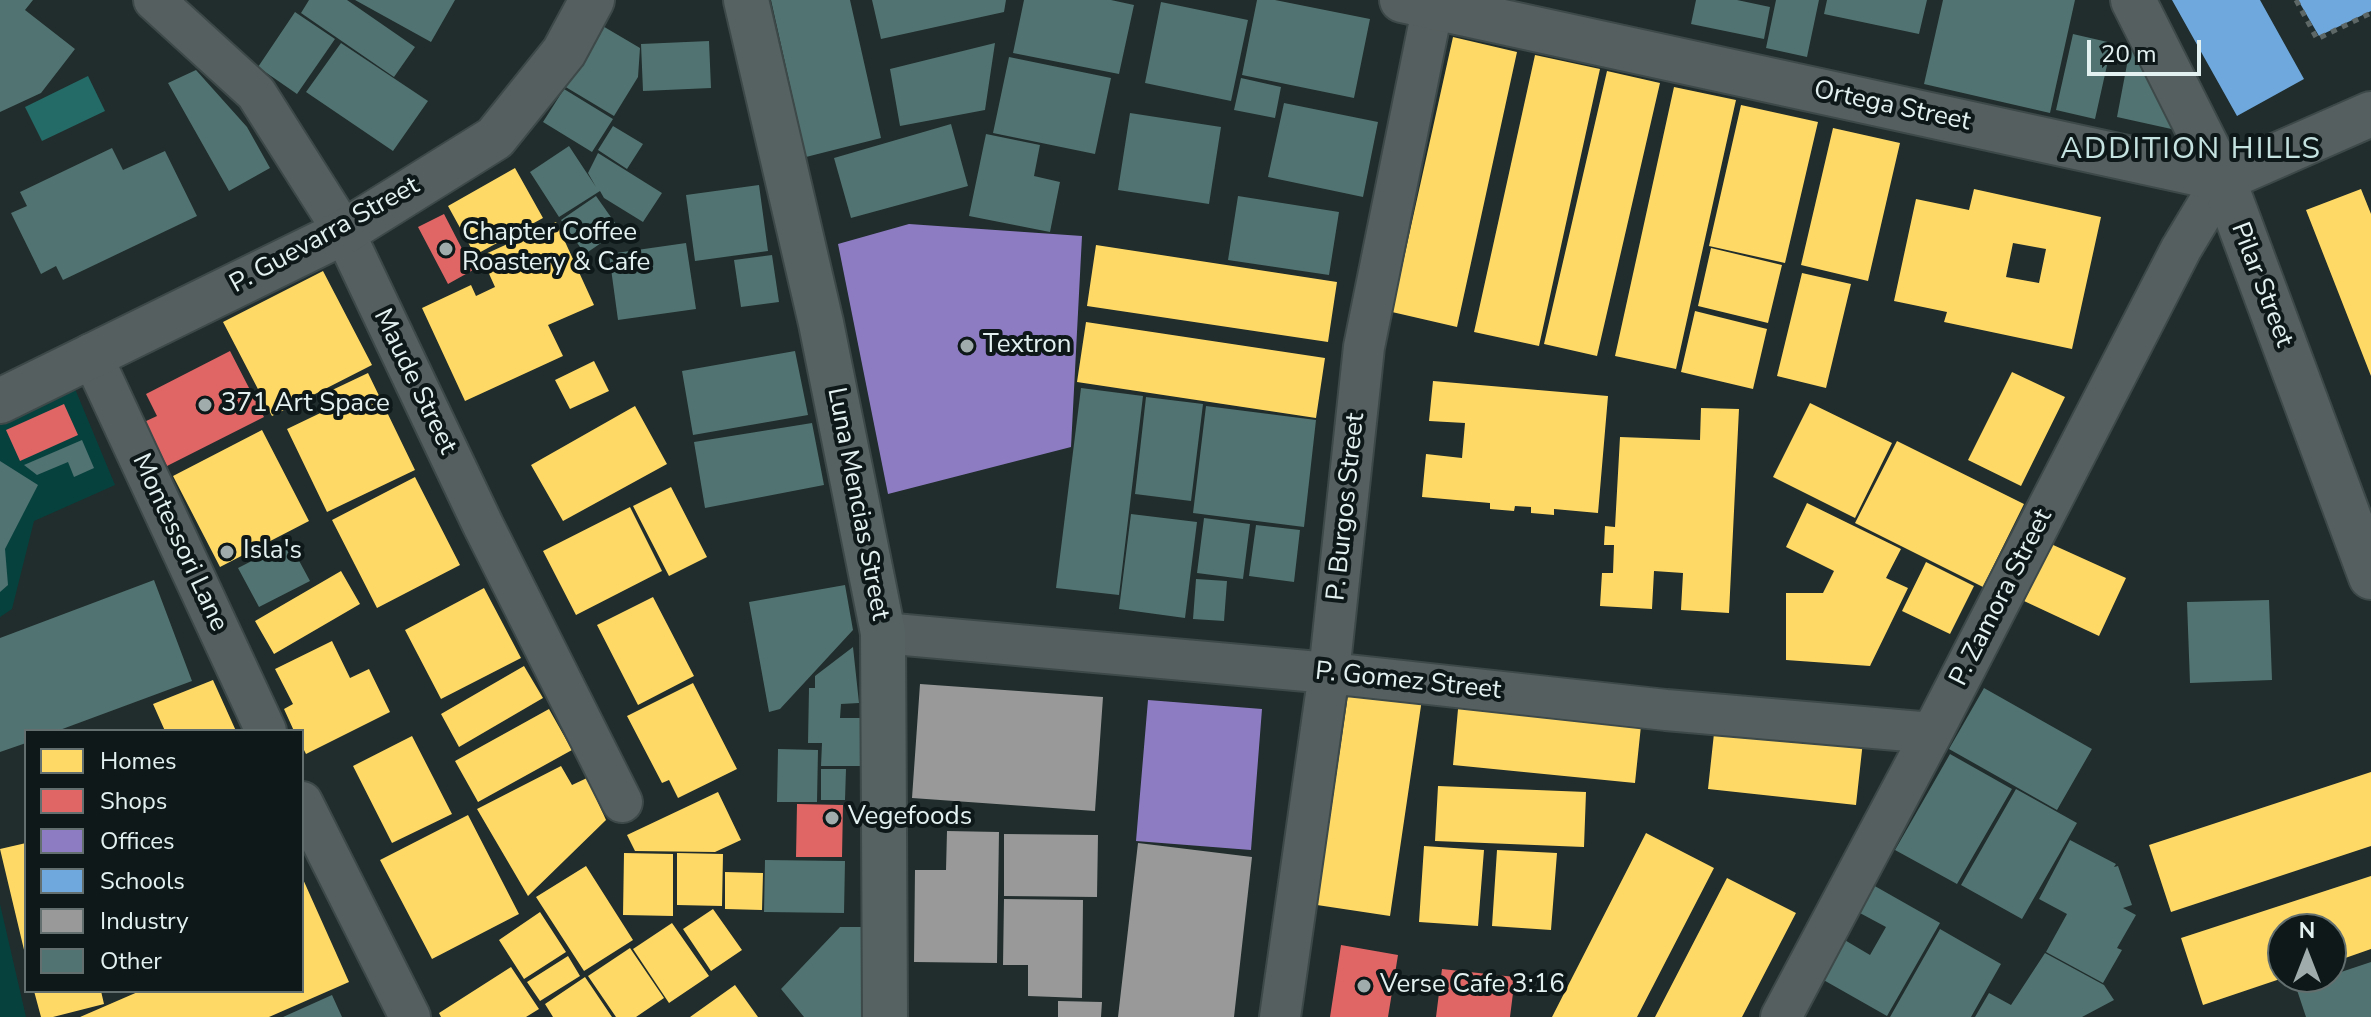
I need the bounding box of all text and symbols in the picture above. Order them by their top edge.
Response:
scale bar [2091,24,2205,74]
text: 20 m [2101,38,2157,70]
street label: Ortega Street [1811,75,1973,139]
district label: ADDITION HILLS [2060,133,2322,169]
street label: P. Guevarra Street [225,171,425,301]
place label: Chapter Coffee Roastery & Cafe [462,218,650,280]
street label: Pilar Street [2223,218,2299,352]
marker: Chapter Coffee Roastery & Cafe [437,240,455,258]
street label: Maude Street [366,305,462,459]
place label: Textron [983,330,1072,362]
marker: Textron [958,337,976,355]
street label: Luna Mencias Street [819,385,895,623]
place label: 371 Art Space [221,389,390,421]
marker: 371 Art Space [196,396,214,414]
street label: P. Burgos Street [1322,411,1372,603]
street label: Montessori Lane [124,449,234,637]
street label: P. Zamora Street [1944,505,2060,691]
place label: Isla's [243,536,302,568]
marker: Isla's [218,543,236,561]
street label: P. Gomez Street [1314,657,1502,707]
legend [24,729,304,993]
text: Homes [100,745,176,777]
text: Shops [100,785,167,817]
place label: Vegefoods [848,802,972,834]
marker: Vegefoods [823,809,841,827]
text: Offices [100,825,175,857]
text: Schools [100,865,185,897]
text: Industry [100,905,189,937]
north arrow [2267,913,2347,993]
text: N [2299,916,2315,946]
text: Other [100,945,162,977]
place label: Verse Cafe 3:16 [1380,970,1565,1002]
marker: Verse Cafe 3:16 [1355,977,1373,995]

